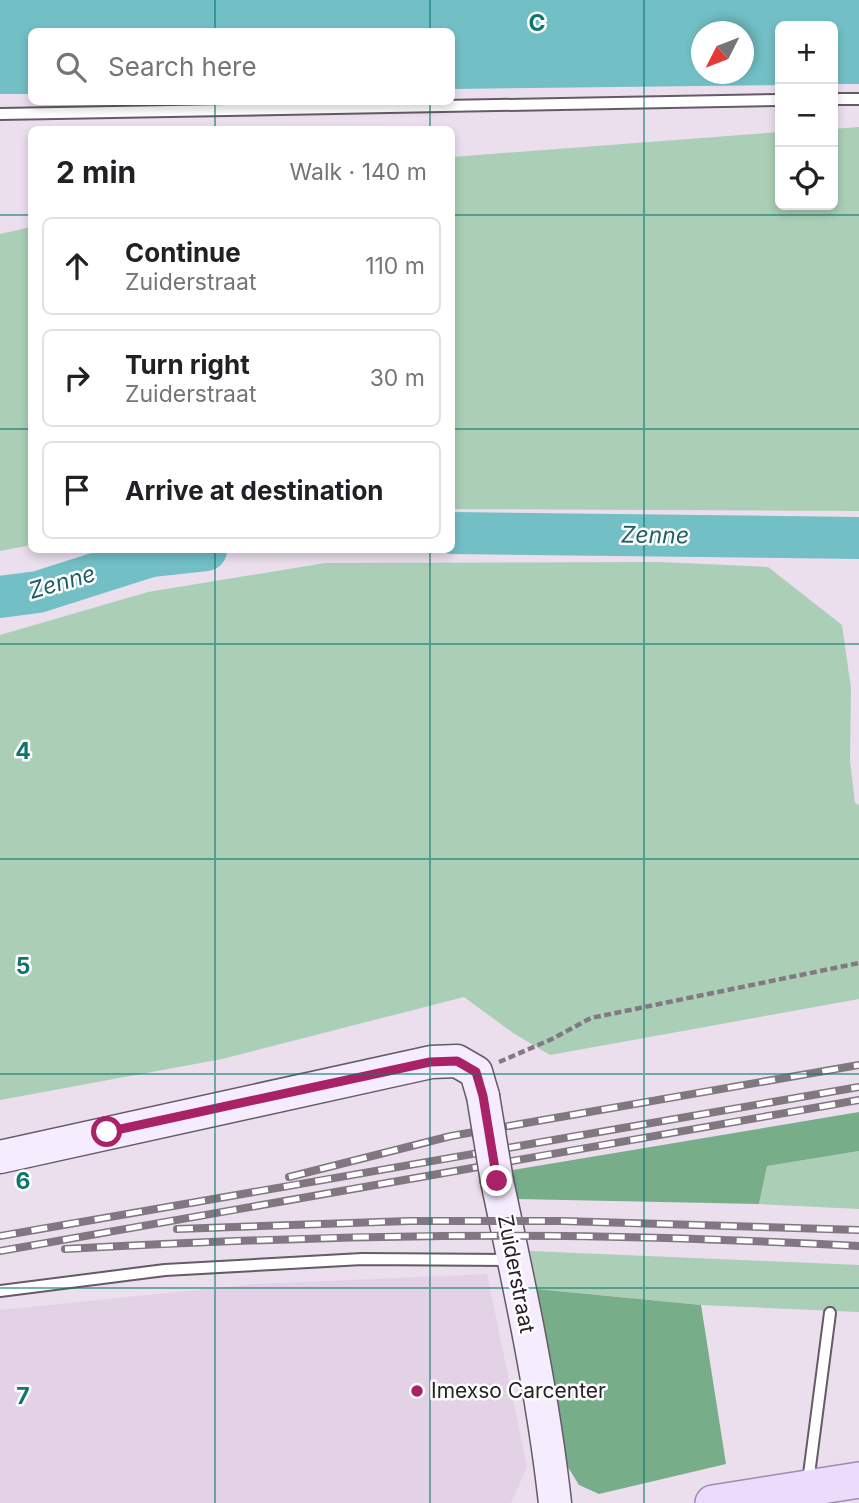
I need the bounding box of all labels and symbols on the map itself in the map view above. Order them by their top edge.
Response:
text: C [528,9,546,37]
north arrow [691,21,754,84]
water label: Zenne [621,520,689,550]
water label: Zenne [25,559,99,605]
text: 4 [15,737,31,765]
text: 5 [16,952,30,980]
route start [91,1116,122,1147]
route end [481,1165,512,1196]
text: 6 [16,1167,30,1195]
street label: Zuiderstraat [493,1213,540,1335]
place label: Imexso Carcenter [431,1378,606,1403]
text: 7 [16,1382,30,1410]
marker: Imexso Carcenter [409,1383,425,1399]

